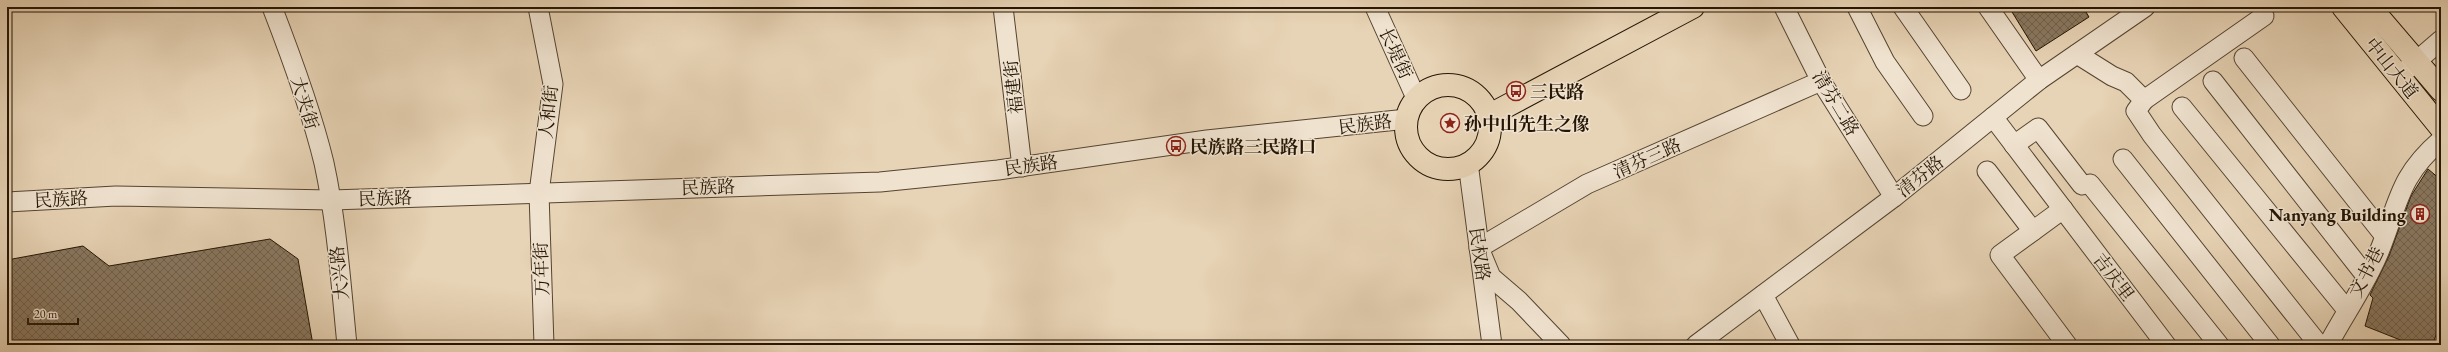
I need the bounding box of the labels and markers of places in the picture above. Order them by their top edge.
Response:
bus stop icon: 三民路 [1505,80,1527,102]
place label: 三民路 [1530,80,1584,103]
place icon: 孙中山先生之像 [1439,112,1461,134]
place label: 孙中山先生之像 [1464,112,1590,135]
bus stop icon: 民族路三民路口 [1165,135,1187,157]
place label: 民族路三民路口 [1190,135,1316,158]
place label: Nanyang Building [2269,203,2407,226]
building icon: Nanyang Building [2409,203,2431,225]

